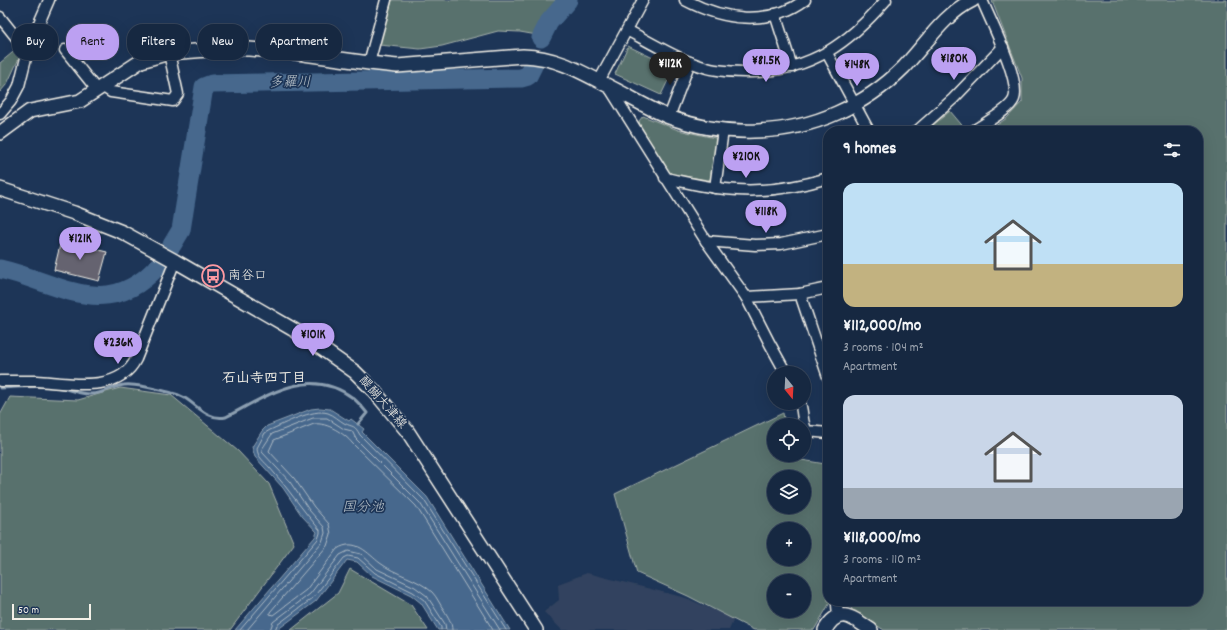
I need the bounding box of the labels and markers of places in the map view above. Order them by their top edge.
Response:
pin: ¥180K [926,47,982,81]
pin: ¥81.5K [733,49,799,83]
pin: ¥112K [642,52,698,86]
pin: ¥148K [829,53,885,87]
pin: ¥210K [718,145,774,179]
pin: ¥118K [738,200,794,234]
pin: ¥121K [52,227,108,261]
bus stop icon: 南谷口 [200,263,226,289]
place label: 南谷口 [228,267,267,286]
pin: ¥101K [285,323,341,357]
pin: ¥236K [90,331,146,365]

